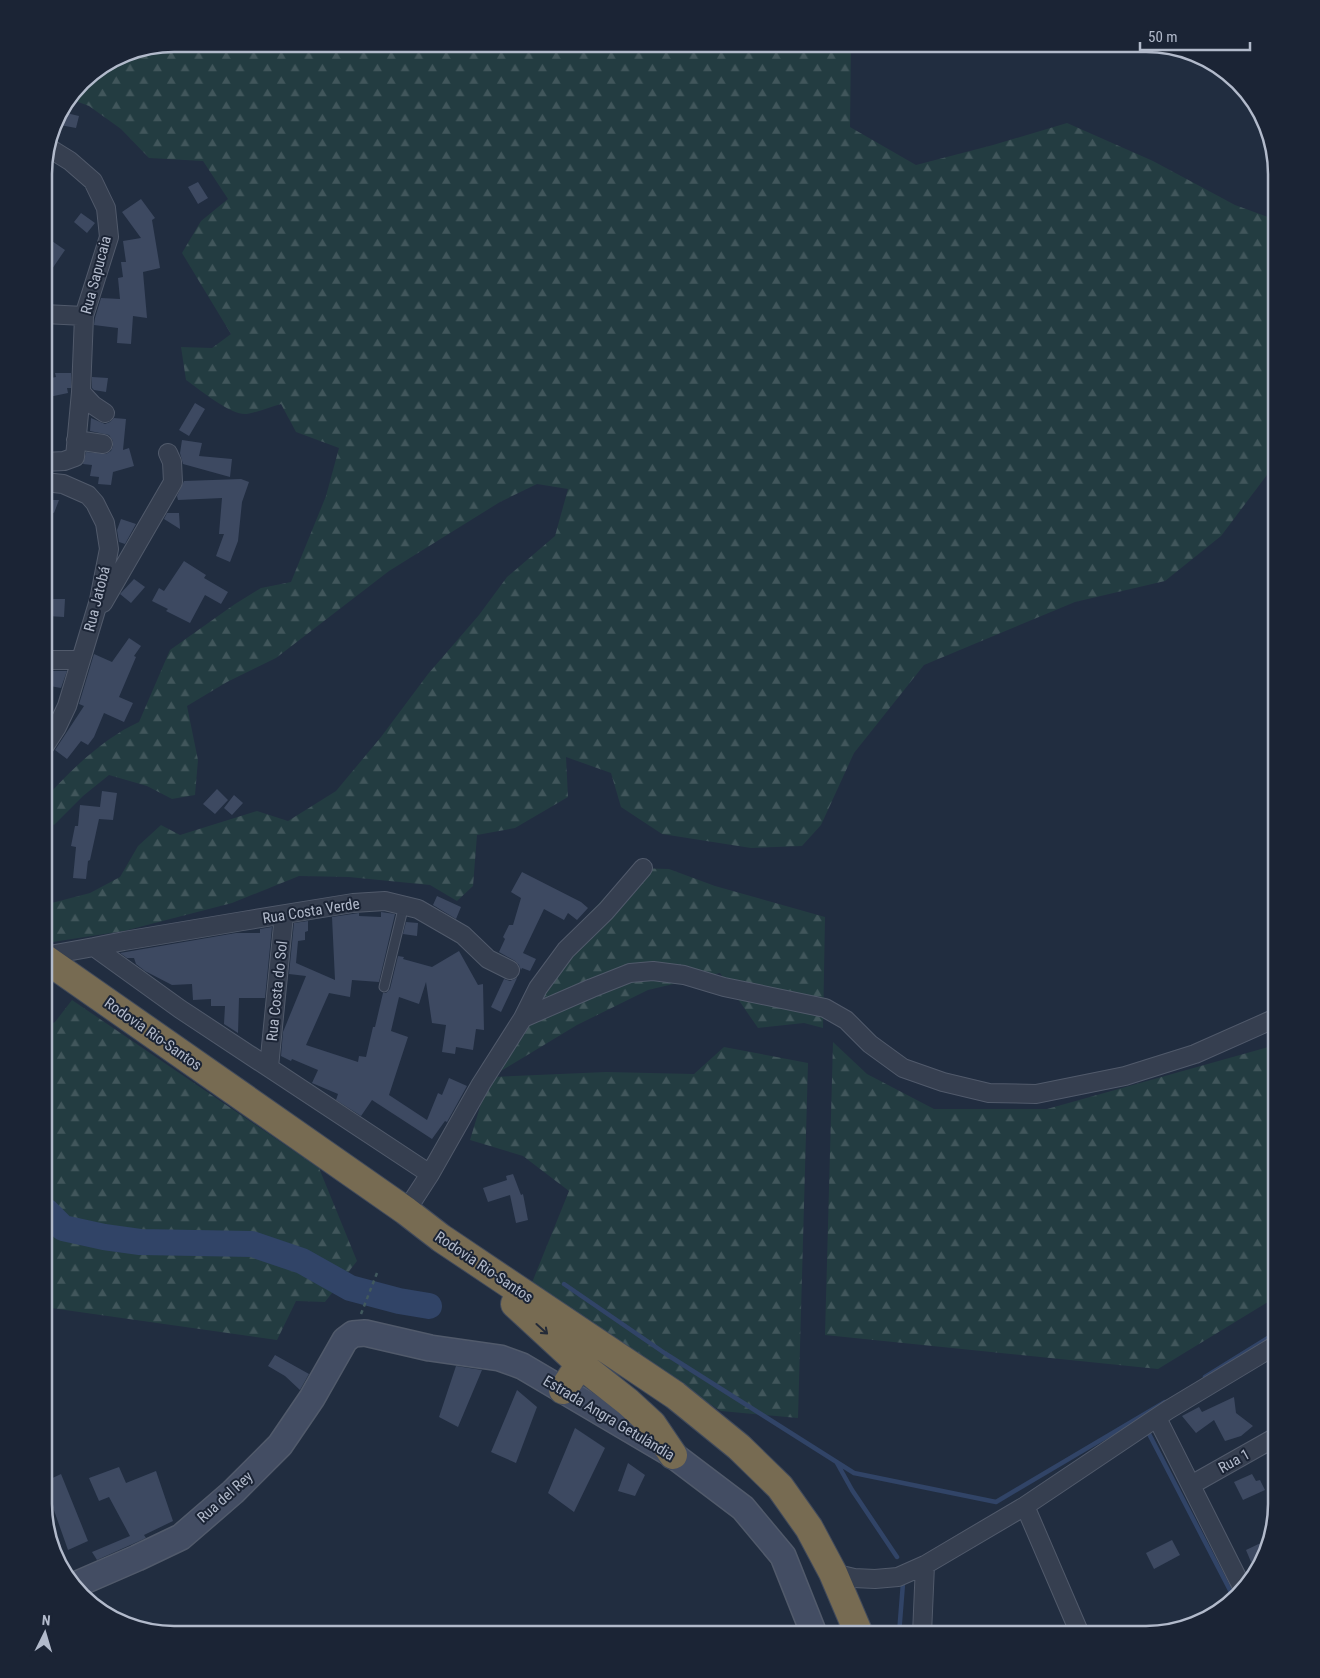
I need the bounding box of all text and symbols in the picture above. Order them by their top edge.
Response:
scale bar [1140,20,1250,52]
text: 50 m [1148,28,1178,46]
street label: Rua Sapucaia [77,234,115,316]
street label: Rua Jatobá [80,564,114,634]
street label: Rua Costa Verde [261,894,361,928]
street label: Rua Costa do Sol [263,940,291,1042]
street label: Rodovia Rio-Santos [101,994,205,1074]
street label: Rodovia Rio-Santos [432,1228,537,1307]
one-way arrow [536,1324,549,1335]
street label: Estrada Angra Getulândia [540,1372,678,1464]
street label: Rua 1 [1215,1445,1253,1477]
street label: Rua del Rey [194,1467,256,1527]
north arrow [20,1608,70,1658]
text: N [41,1612,51,1628]

